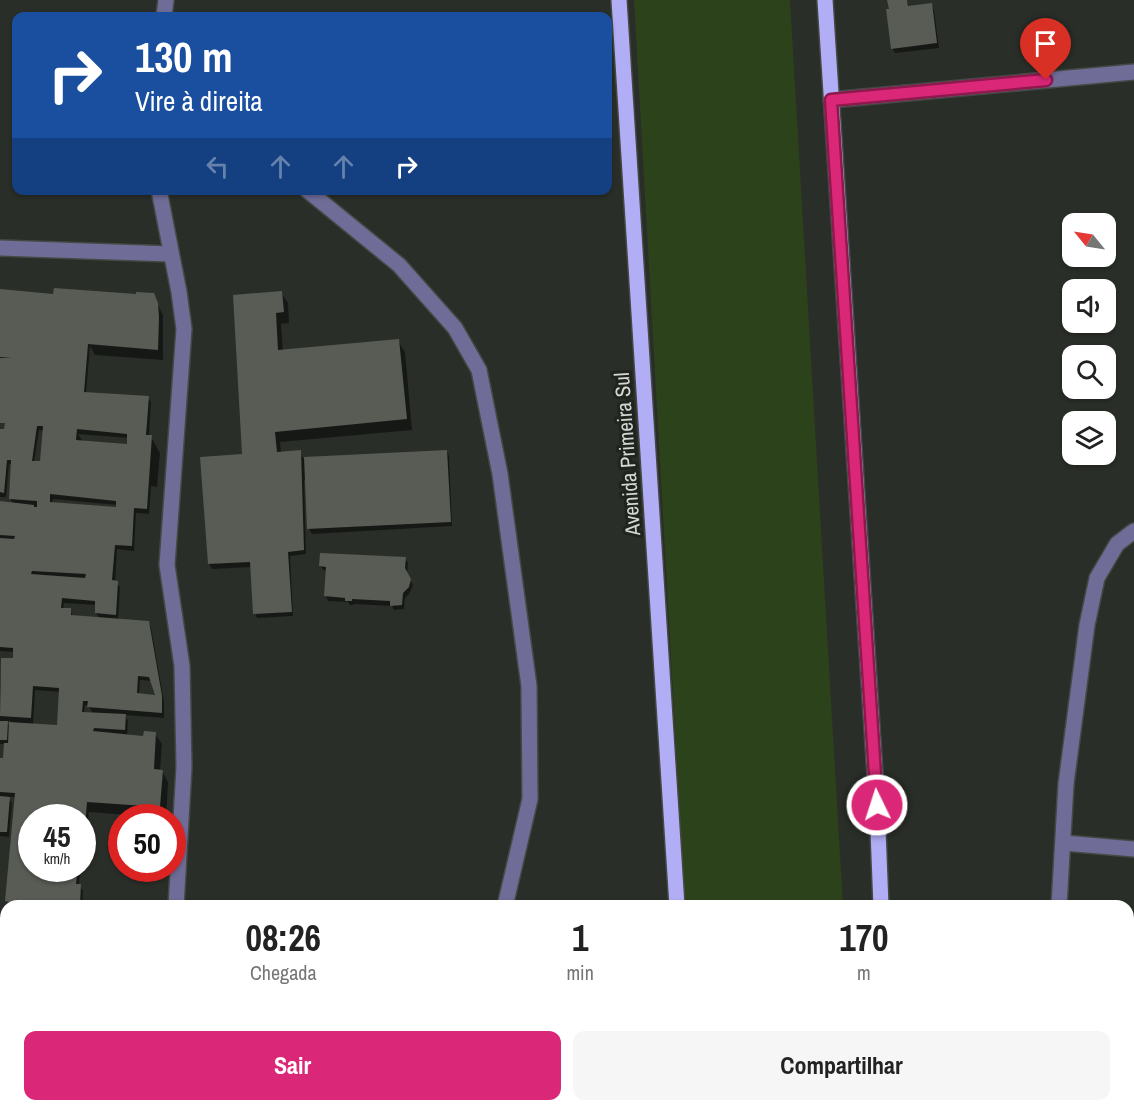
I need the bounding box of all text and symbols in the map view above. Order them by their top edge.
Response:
pin [1020,18,1071,80]
icon: arrive [1029,27,1062,60]
text: 130 m [135,29,233,85]
icon: right [36,36,114,114]
text: Vire à direita [135,83,263,119]
icon: left [201,150,234,183]
icon: ahead [264,150,297,183]
icon: ahead [327,150,360,183]
icon: right [390,150,423,183]
north arrow [1062,213,1116,267]
map controls [1062,213,1116,465]
button: sound [1062,279,1116,333]
button: search [1062,345,1116,399]
street label: Avenida Primeira Sul [607,371,647,538]
button: layers [1062,411,1116,465]
position arrow [845,773,909,837]
speed limit sign: 50 [108,804,186,882]
text: 45 [43,816,71,856]
text: km/h [44,848,70,869]
text: 08:26 [245,914,321,962]
text: 1 [572,914,588,962]
text: 170 [839,914,889,962]
text: Chegada [250,959,317,986]
text: min [566,959,594,986]
text: m [857,959,871,986]
button: Sair [24,1031,561,1100]
button: Compartilhar [573,1031,1110,1100]

